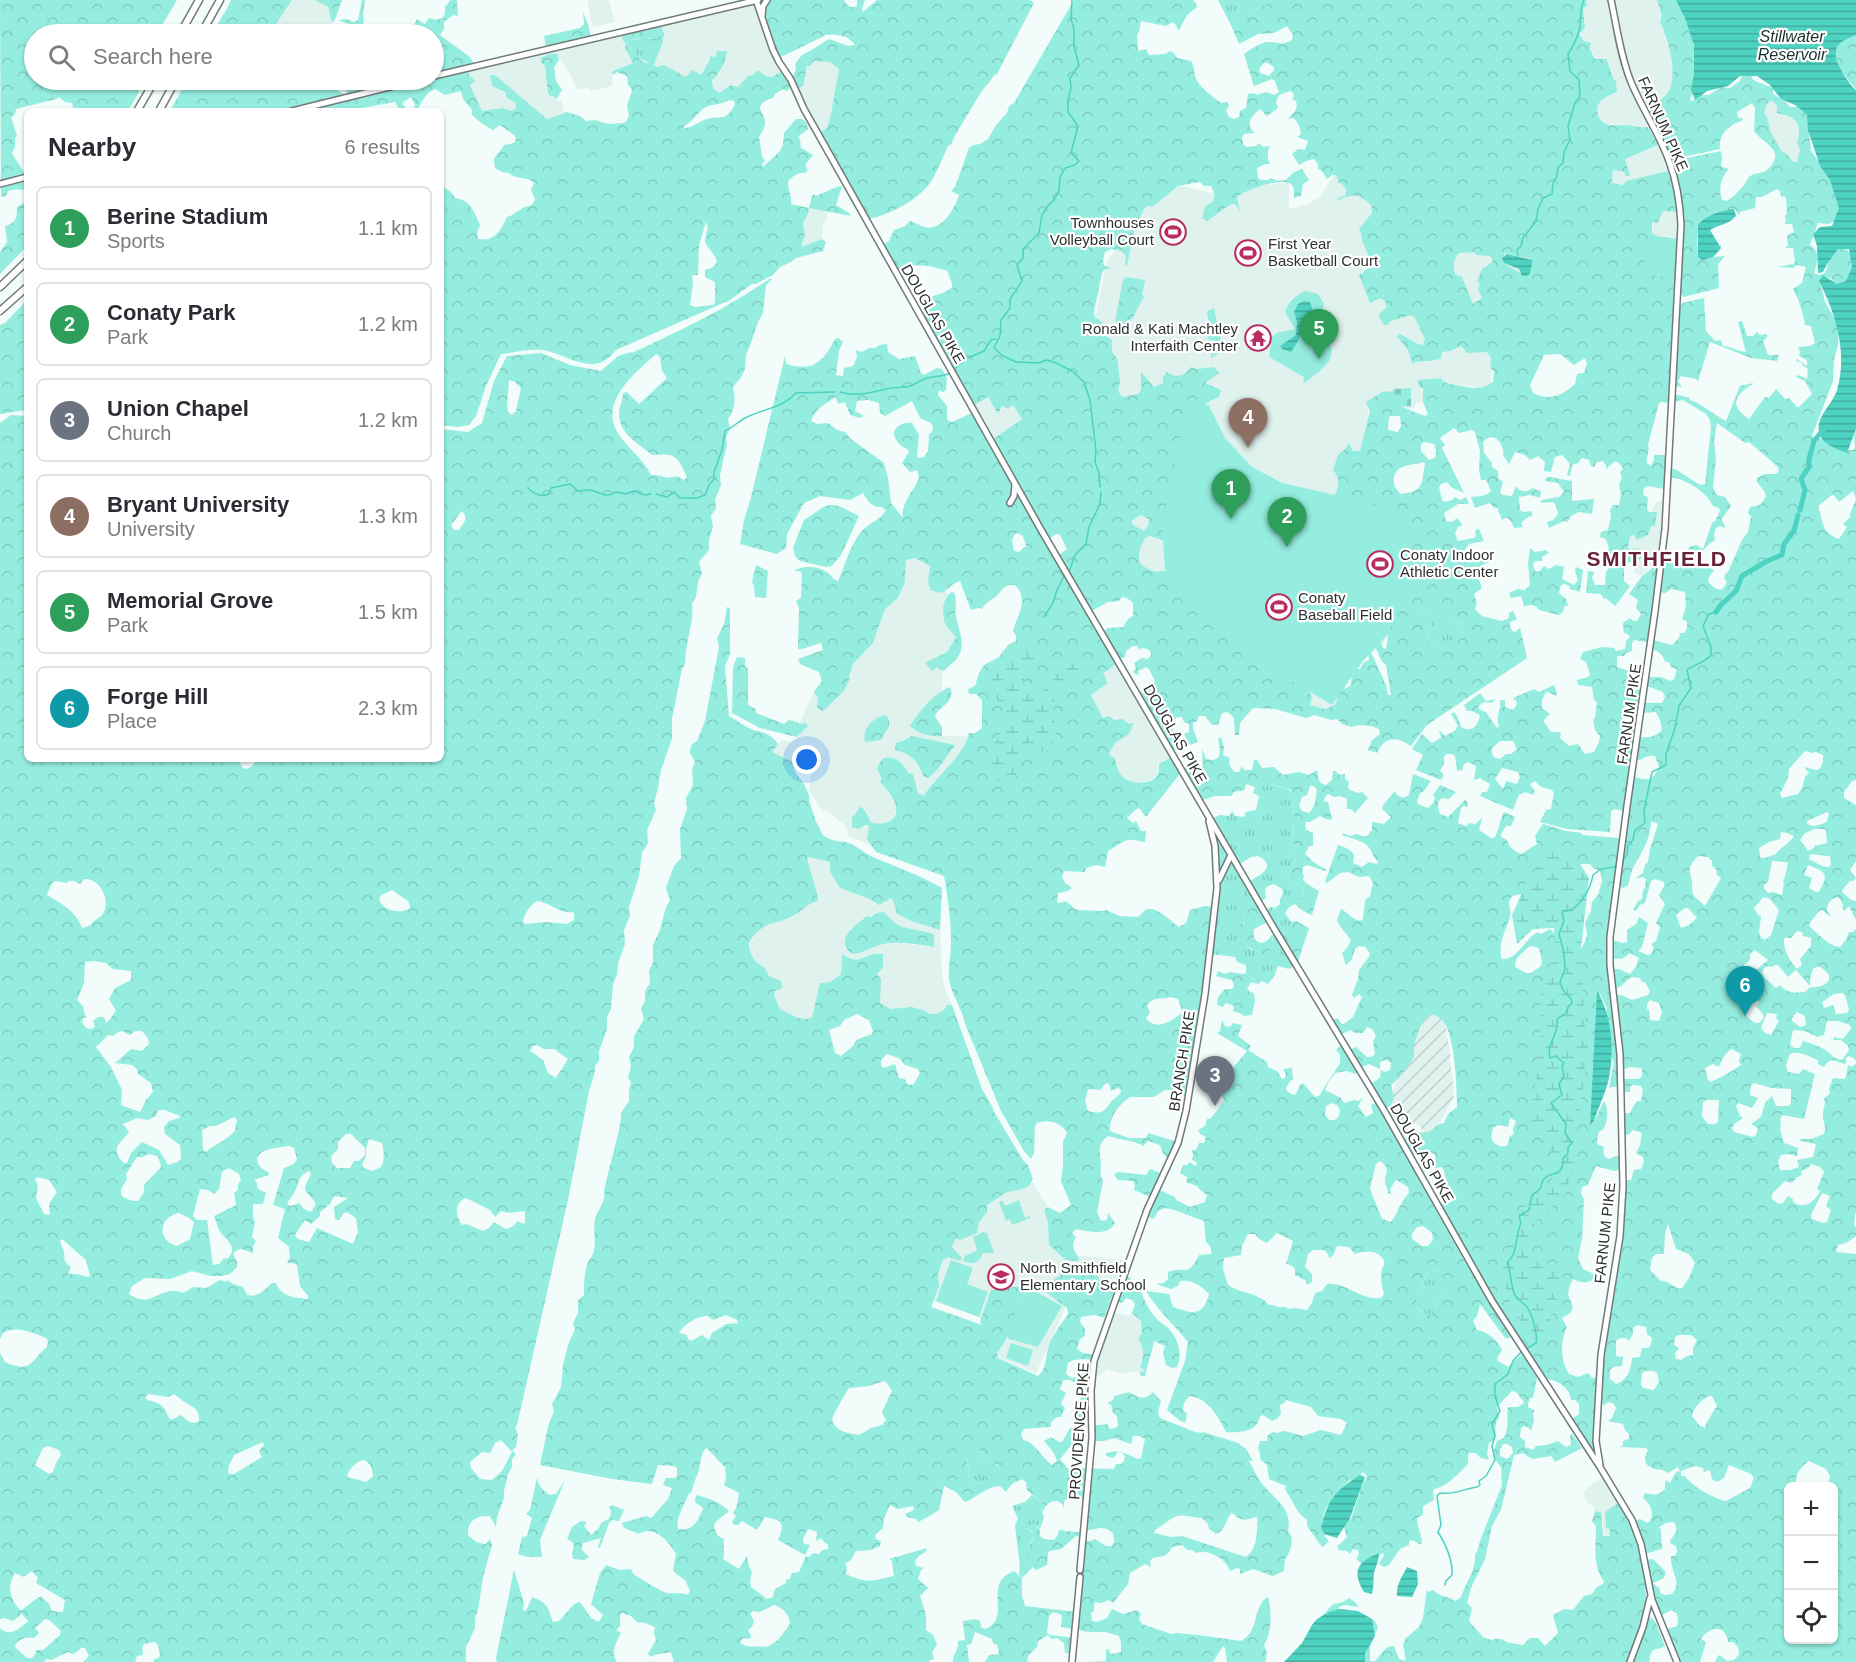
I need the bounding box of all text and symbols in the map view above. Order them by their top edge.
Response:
search box [24,24,444,90]
water label: Stillwater Reservoir [1758,28,1827,63]
icon: search [45,41,78,74]
text: Search here [93,44,213,69]
street label: FARNUM PIKE [1635,74,1692,174]
text: Nearby [48,132,136,162]
text: 6 results [344,136,420,158]
text: Berine Stadium [107,204,268,229]
place label: Townhouses Volleyball Court [1050,214,1155,248]
text: 1 [64,217,75,239]
text: 1.1 km [358,217,418,239]
sports icon: Townhouses Volleyball Court [1158,217,1188,247]
text: Sports [107,230,165,252]
place label: First Year Basketball Court [1268,235,1379,269]
sports icon: First Year Basketball Court [1233,238,1263,268]
street label: DOUGLAS PIKE [898,261,969,366]
text: Conaty Park [107,300,235,325]
pin: 5 [1300,310,1338,359]
text: 2 [64,313,75,335]
text: 1.2 km [358,313,418,335]
place label: Ronald & Kati Machtley Interfaith Center [1082,320,1238,354]
temple icon: Ronald & Kati Machtley Interfaith Center [1243,323,1273,353]
text: Park [107,326,148,348]
text: Union Chapel [107,396,249,421]
pin: 4 [1228,398,1268,448]
text: 3 [64,409,75,431]
text: 1.2 km [358,409,418,431]
text: Church [107,422,171,444]
pin: 1 [1212,470,1250,519]
text: Bryant University [107,492,289,517]
pin: 2 [1268,498,1306,547]
text: 4 [64,505,75,527]
text: 1.3 km [358,505,418,527]
text: University [107,518,195,540]
place label: Conaty Indoor Athletic Center [1400,546,1498,580]
district label: SMITHFIELD [1587,547,1728,570]
sports icon: Conaty Indoor Athletic Center [1365,549,1395,579]
text: Memorial Grove [107,588,273,613]
place label: Conaty Baseball Field [1298,589,1392,623]
sports icon: Conaty Baseball Field [1264,592,1294,622]
text: 5 [64,601,75,623]
text: 1.5 km [358,601,418,623]
text: Park [107,614,148,636]
street label: FARNUM PIKE [1613,662,1644,765]
street label: DOUGLAS PIKE [1140,681,1211,786]
text: Forge Hill [107,684,208,709]
text: 6 [64,697,75,719]
text: 2.3 km [358,697,418,719]
text: Place [107,710,157,732]
your location [792,745,821,774]
pin: 6 [1726,966,1764,1016]
street label: BRANCH PIKE [1165,1009,1198,1112]
pin: 3 [1196,1056,1234,1106]
street label: DOUGLAS PIKE [1387,1100,1458,1205]
street label: FARNUM PIKE [1591,1181,1618,1284]
place label: North Smithfield Elementary School [1020,1259,1146,1293]
school or university icon: North Smithfield Elementary School [986,1262,1016,1292]
street label: PROVIDENCE PIKE [1065,1362,1092,1500]
map controls [1784,1482,1838,1644]
button: + [1784,1482,1838,1536]
button: − [1784,1536,1838,1590]
button: locate [1784,1590,1838,1644]

